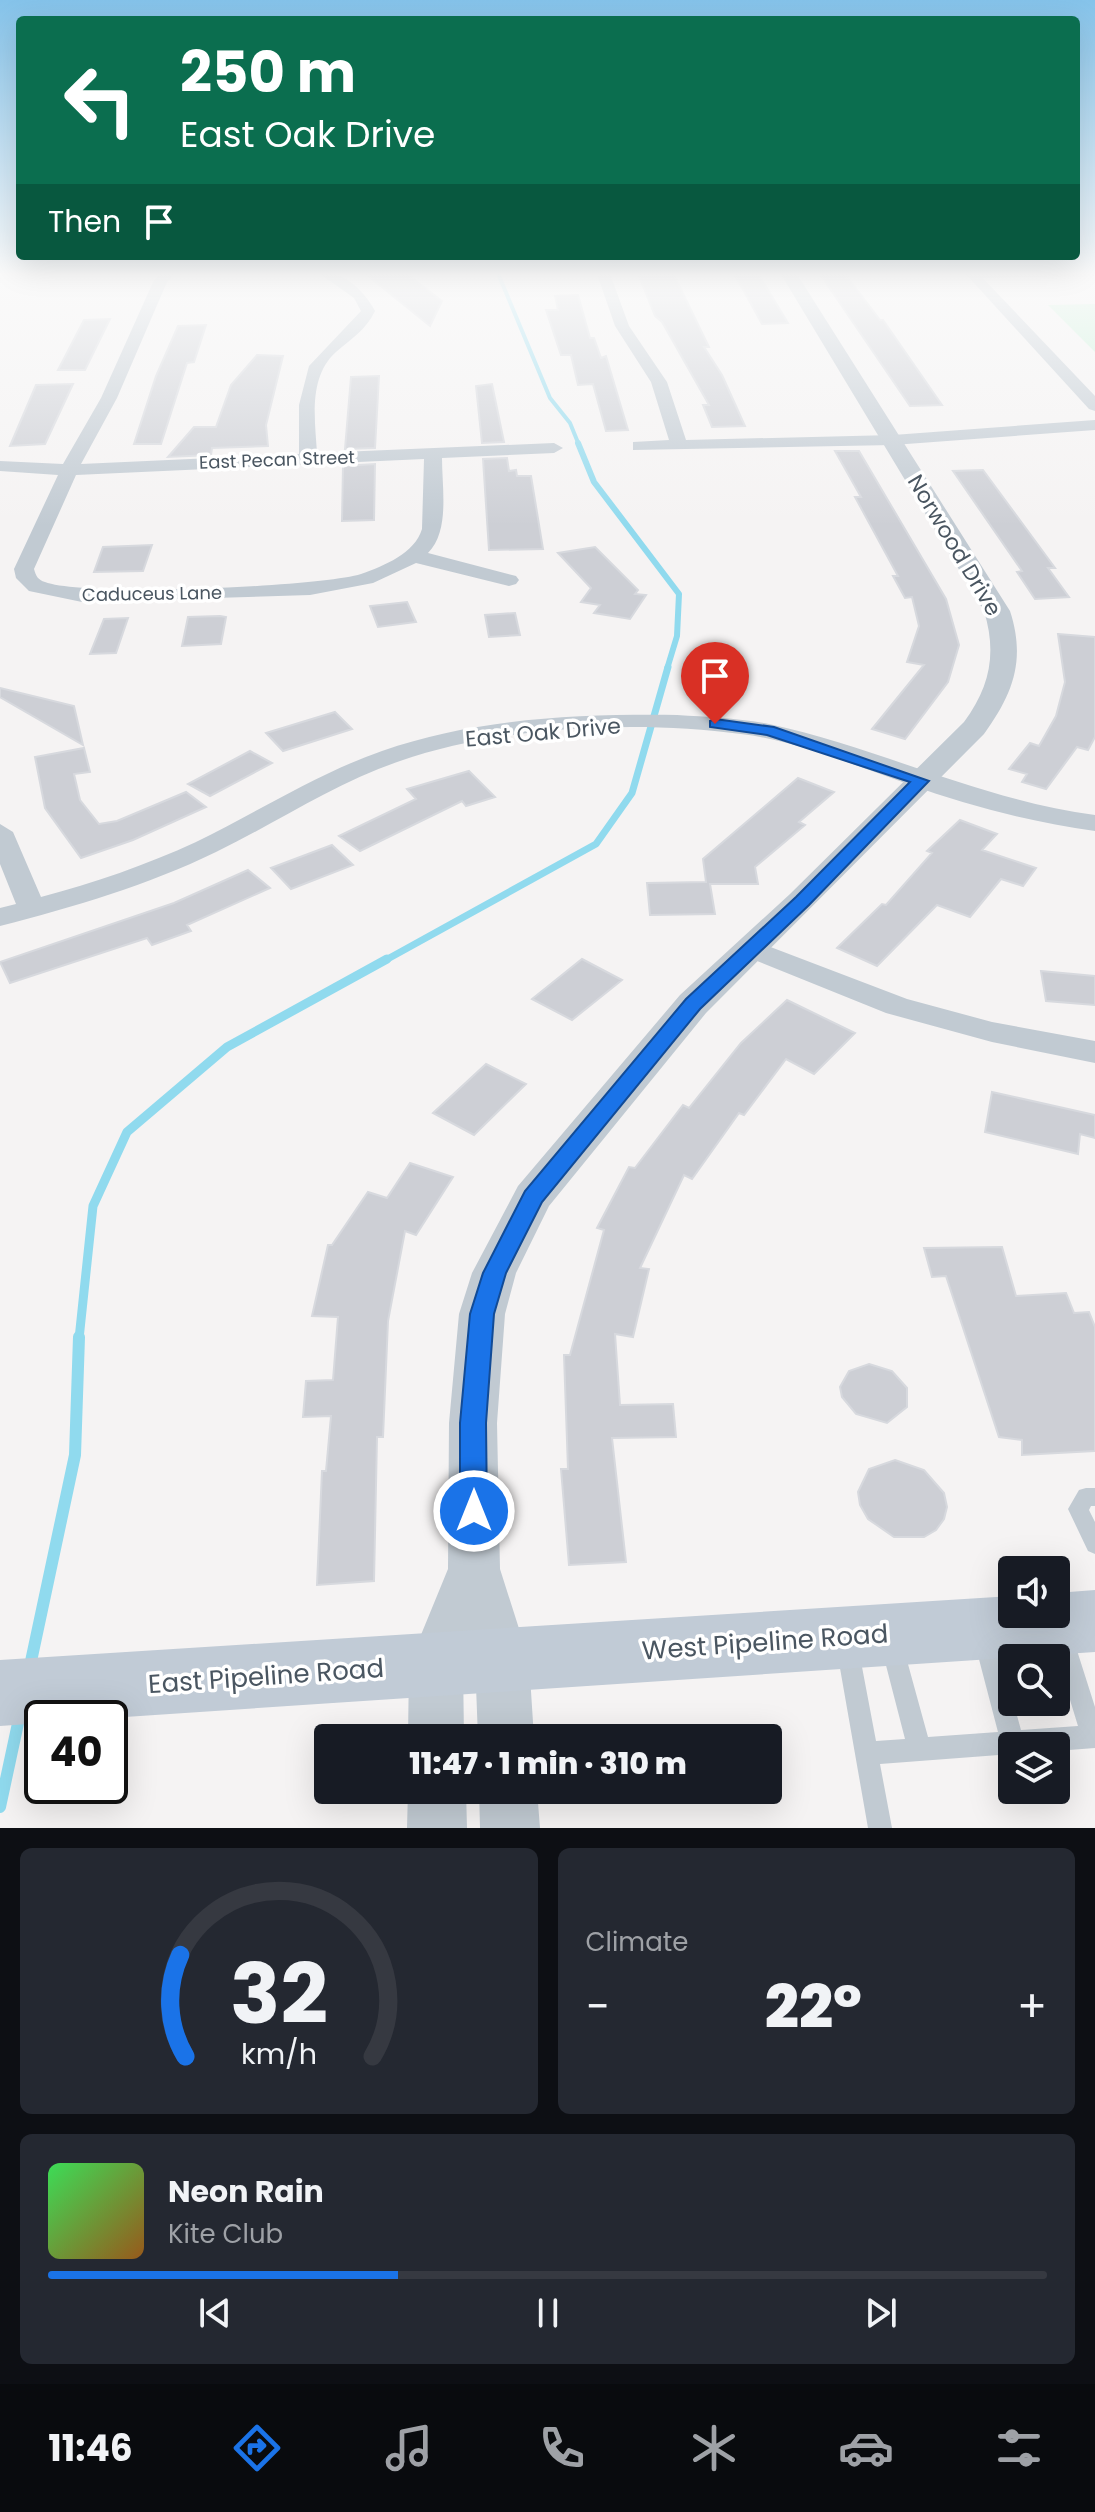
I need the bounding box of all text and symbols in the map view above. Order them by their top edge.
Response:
text: 250 m [180,33,356,112]
icon: left [48,48,152,152]
text: East Oak Drive [180,109,435,160]
text: Then [48,200,121,243]
icon: arrive [137,200,181,244]
street label: East Pecan Street [199,444,355,475]
street label: Norwood Drive [900,469,1009,622]
street label: Caduceus Lane [82,580,222,607]
pin [681,642,749,724]
icon: arrive [693,654,737,698]
street label: East Oak Drive [464,710,622,755]
position arrow [432,1469,516,1553]
map controls [998,1556,1070,1804]
button: sound [998,1556,1070,1628]
street label: West Pipeline Road [641,1615,889,1669]
button: search [998,1644,1070,1716]
street label: East Pipeline Road [147,1650,385,1702]
speed limit sign: 40 [24,1700,128,1804]
button: layers [998,1732,1070,1804]
text: 11:47 · 1 min · 310 m [409,1742,687,1785]
text: Climate [586,1924,688,1960]
text: 32 [230,1936,328,2052]
text: 22° [765,1965,862,2049]
text: − [586,1976,610,2037]
text: + [1017,1976,1047,2037]
text: km/h [241,2034,317,2074]
text: Neon Rain [168,2170,324,2213]
text: Kite Club [168,2216,283,2252]
icon: previous [193,2291,237,2335]
icon: pause [526,2291,570,2335]
icon: next [859,2291,903,2335]
icon: directions [229,2420,285,2476]
icon: music [381,2420,437,2476]
icon: phone [534,2420,590,2476]
icon: climate [686,2420,742,2476]
icon: car [838,2420,894,2476]
icon: filters [991,2420,1047,2476]
text: 11:46 [48,2423,133,2474]

